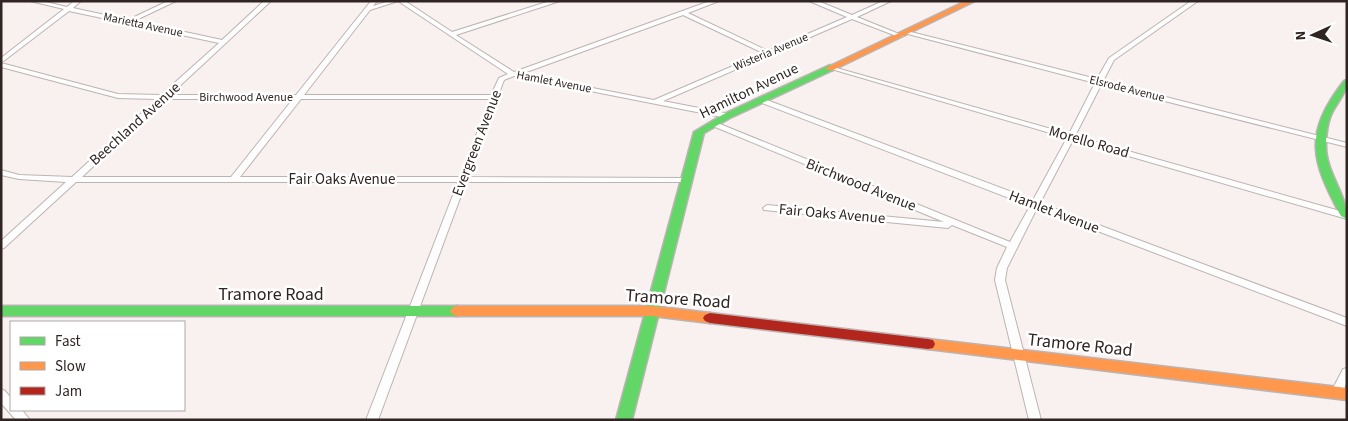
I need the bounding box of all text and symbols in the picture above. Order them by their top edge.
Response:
street label: Marietta Avenue [102,8,184,42]
north arrow [1288,10,1338,60]
street label: Wisteria Avenue [731,29,811,75]
text: N [1291,30,1311,41]
street label: Hamilton Avenue [696,58,802,124]
street label: Hamlet Avenue [515,66,593,98]
street label: Elsrode Avenue [1088,71,1166,107]
street label: Beechland Avenue [85,77,185,171]
street label: Evergreen Avenue [447,87,507,199]
street label: Birchwood Avenue [199,89,293,106]
street label: Morello Road [1046,121,1132,163]
street label: Birchwood Avenue [803,153,919,217]
street label: Fair Oaks Avenue [289,169,395,190]
street label: Hamlet Avenue [1006,185,1102,239]
street label: Fair Oaks Avenue [778,199,886,229]
street label: Tramore Road [218,282,324,307]
street label: Tramore Road [624,283,732,315]
legend [10,321,185,411]
street label: Tramore Road [1026,327,1134,363]
text: Fast [55,331,81,352]
text: Slow [55,356,86,377]
text: Jam [55,381,82,402]

